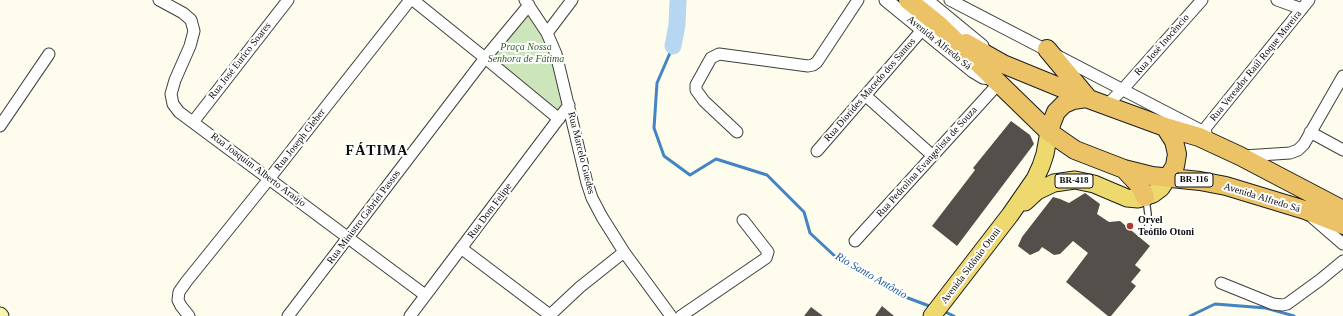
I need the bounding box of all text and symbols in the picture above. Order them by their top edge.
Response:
street label: Rua Vereador Raúl Roque Moreira [1207,8,1305,124]
street label: Rua José Inocêncio [1132,12,1192,78]
street label: Avenida Alfredo Sá [904,13,974,73]
street label: Rua José Eurico Soares [206,20,274,102]
street label: Rua Diorides Macedo dos Santos [822,36,918,144]
park label: Praça Nossa Senhora de Fátima [488,41,564,64]
street label: Rua Pedrolina Evangelista de Souza [874,104,980,220]
street label: Rua Joseph Gleber [272,107,328,173]
street label: Rua Marcelo Guedes [565,111,597,195]
street label: Rua Joaquim Alberto Araújo [208,130,308,210]
district label: FÁTIMA [346,143,408,159]
street label: Rua Ministro Gabriel Passos [325,168,403,266]
road number: BR-116 [1175,173,1213,187]
road number: BR-418 [1055,174,1093,188]
street label: Rua Dom Felipe [465,181,515,241]
street label: Avenida Alfredo Sá [1222,181,1302,215]
place label: Orvel Teófilo Otoni [1138,214,1194,238]
marker: Orvel Teófilo Otoni [1125,221,1135,231]
street label: Avenida Sidônio Otoni [939,226,1003,306]
water label: Rio Santo Antônio [833,250,909,302]

